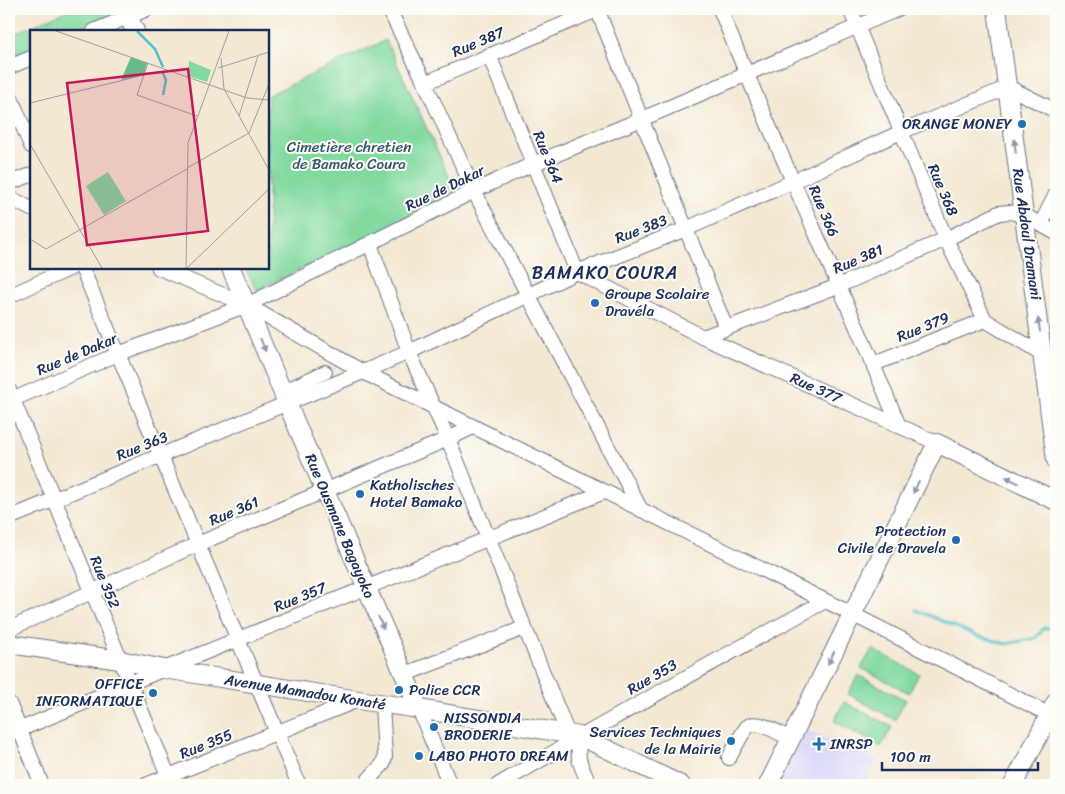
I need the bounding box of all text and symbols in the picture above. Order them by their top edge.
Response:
street label: Rue 387 [448,19,510,65]
inset map [30,30,269,269]
place label: ORANGE MONEY [902,111,1013,137]
marker: ORANGE MONEY [1016,118,1028,130]
street label: Rue 364 [526,127,570,187]
park label: Cimetière chretien de Bamako Coura [287,134,411,177]
one-way arrow [1011,138,1019,154]
street label: Rue de Dakar [401,157,490,219]
street label: Rue 368 [920,160,966,220]
street label: Rue Abdoul Dramani [1005,167,1049,302]
street label: Rue 366 [801,181,847,241]
street label: Rue 383 [611,207,671,251]
street label: Rue 381 [829,237,887,281]
district label: BAMAKO COURA [532,257,678,289]
place label: Groupe Scolaire Dravéla [605,281,710,324]
marker: Groupe Scolaire Dravéla [589,297,601,309]
street label: Rue 379 [893,305,953,349]
one-way arrow [1035,317,1043,333]
street label: Rue de Dakar [32,325,122,383]
one-way arrow [260,338,268,352]
street label: Rue 377 [786,365,847,411]
street label: Rue 363 [112,424,172,468]
street label: Rue Ousmane Bagayoko [298,450,382,603]
place label: Katholisches Hotel Bamako [370,472,463,515]
one-way arrow [1005,476,1020,484]
one-way arrow [912,480,920,494]
marker: Katholisches Hotel Bamako [354,488,366,500]
street label: Rue 361 [205,489,263,533]
place label: Protection Civile de Dravela [838,518,946,561]
marker: Protection Civile de Dravela [950,534,962,546]
street label: Rue 352 [83,552,127,613]
street label: Rue 357 [270,574,332,619]
one-way arrow [378,616,386,630]
one-way arrow [826,651,834,665]
street label: Rue 353 [622,652,682,702]
street label: Avenue Mamadou Konaté [221,666,388,718]
place label: OFFICE INFORMATIQUE [35,671,145,714]
place label: Police CCR [409,677,480,703]
marker: Police CCR [393,684,405,696]
marker: OFFICE INFORMATIQUE [147,687,159,699]
place label: NISSONDIA BRODERIE [444,705,521,748]
place label: Services Techniques de la Mairie [590,719,722,762]
marker: NISSONDIA BRODERIE [428,721,440,733]
street label: Rue 355 [175,722,237,766]
place label: INRSP [829,731,873,757]
marker: Services Techniques de la Mairie [725,735,737,747]
marker: INRSP [812,737,826,751]
scale bar [882,739,1039,771]
place label: LABO PHOTO DREAM [429,743,569,769]
text: 100 m [890,744,931,770]
marker: LABO PHOTO DREAM [413,750,425,762]

